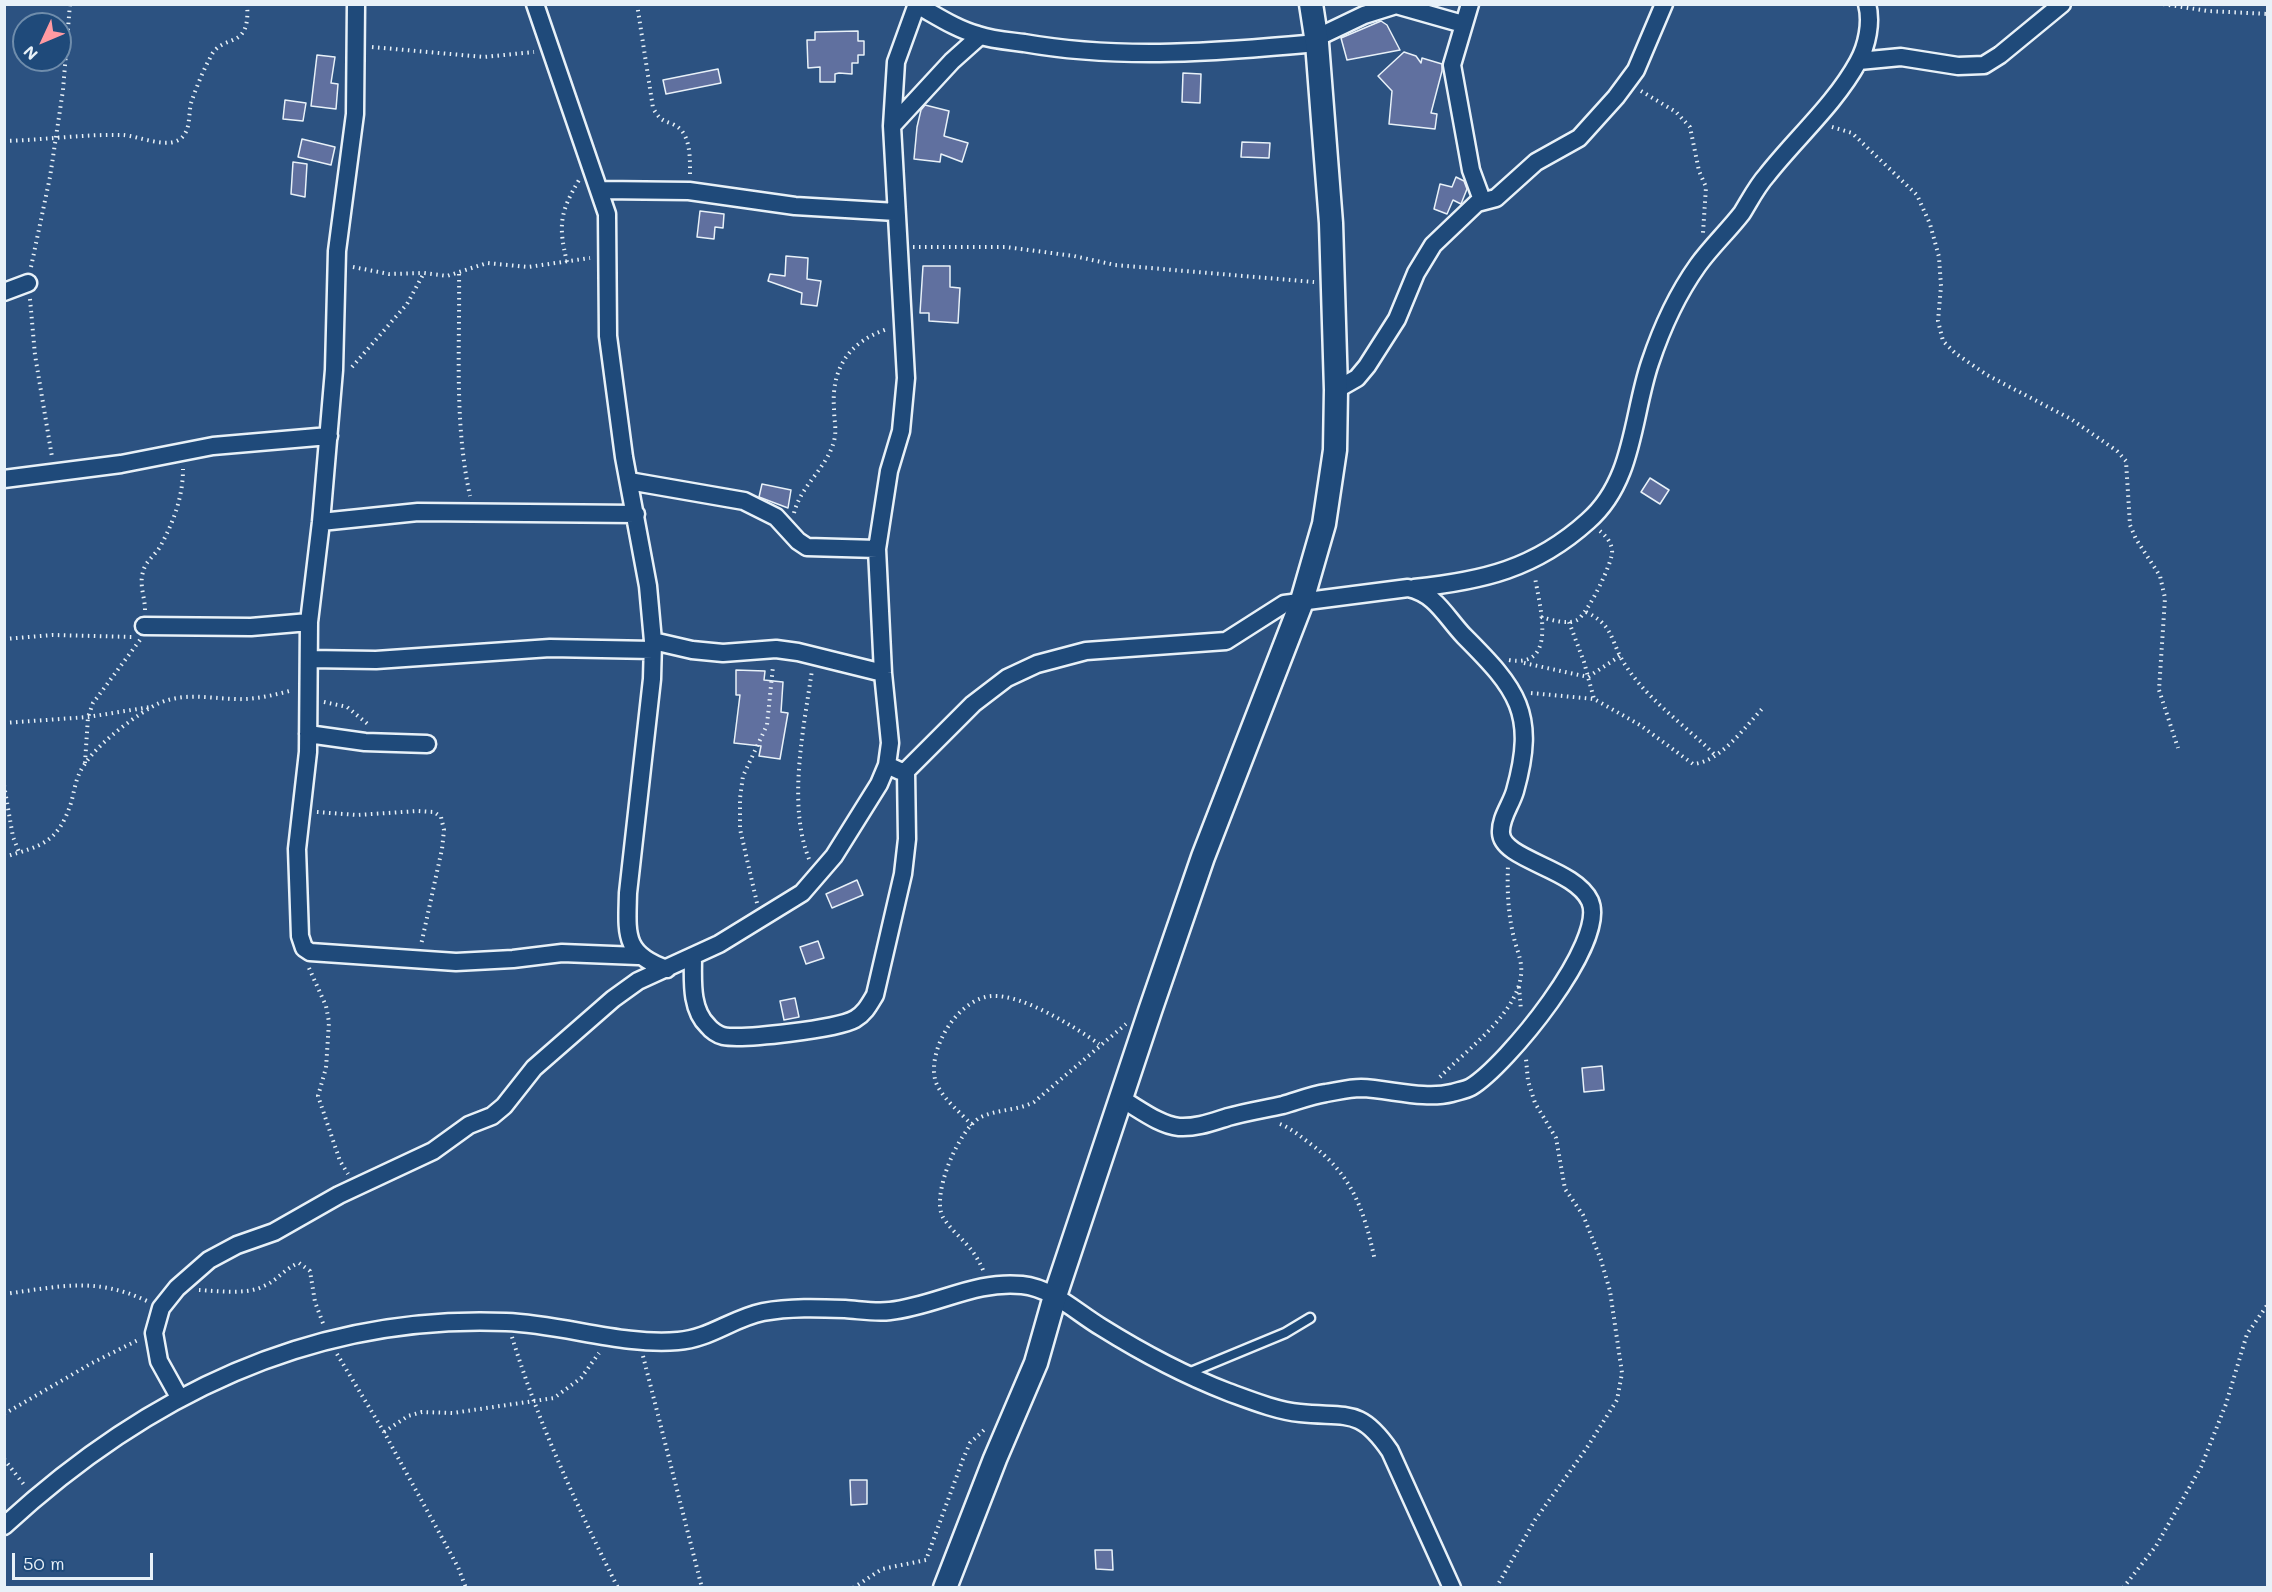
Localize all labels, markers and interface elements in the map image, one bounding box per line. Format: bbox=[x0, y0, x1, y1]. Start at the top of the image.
north arrow bbox=[12, 12, 72, 72]
text: N bbox=[18, 42, 42, 65]
scale bar bbox=[15, 1541, 156, 1579]
text: 50 m bbox=[23, 1551, 65, 1575]

